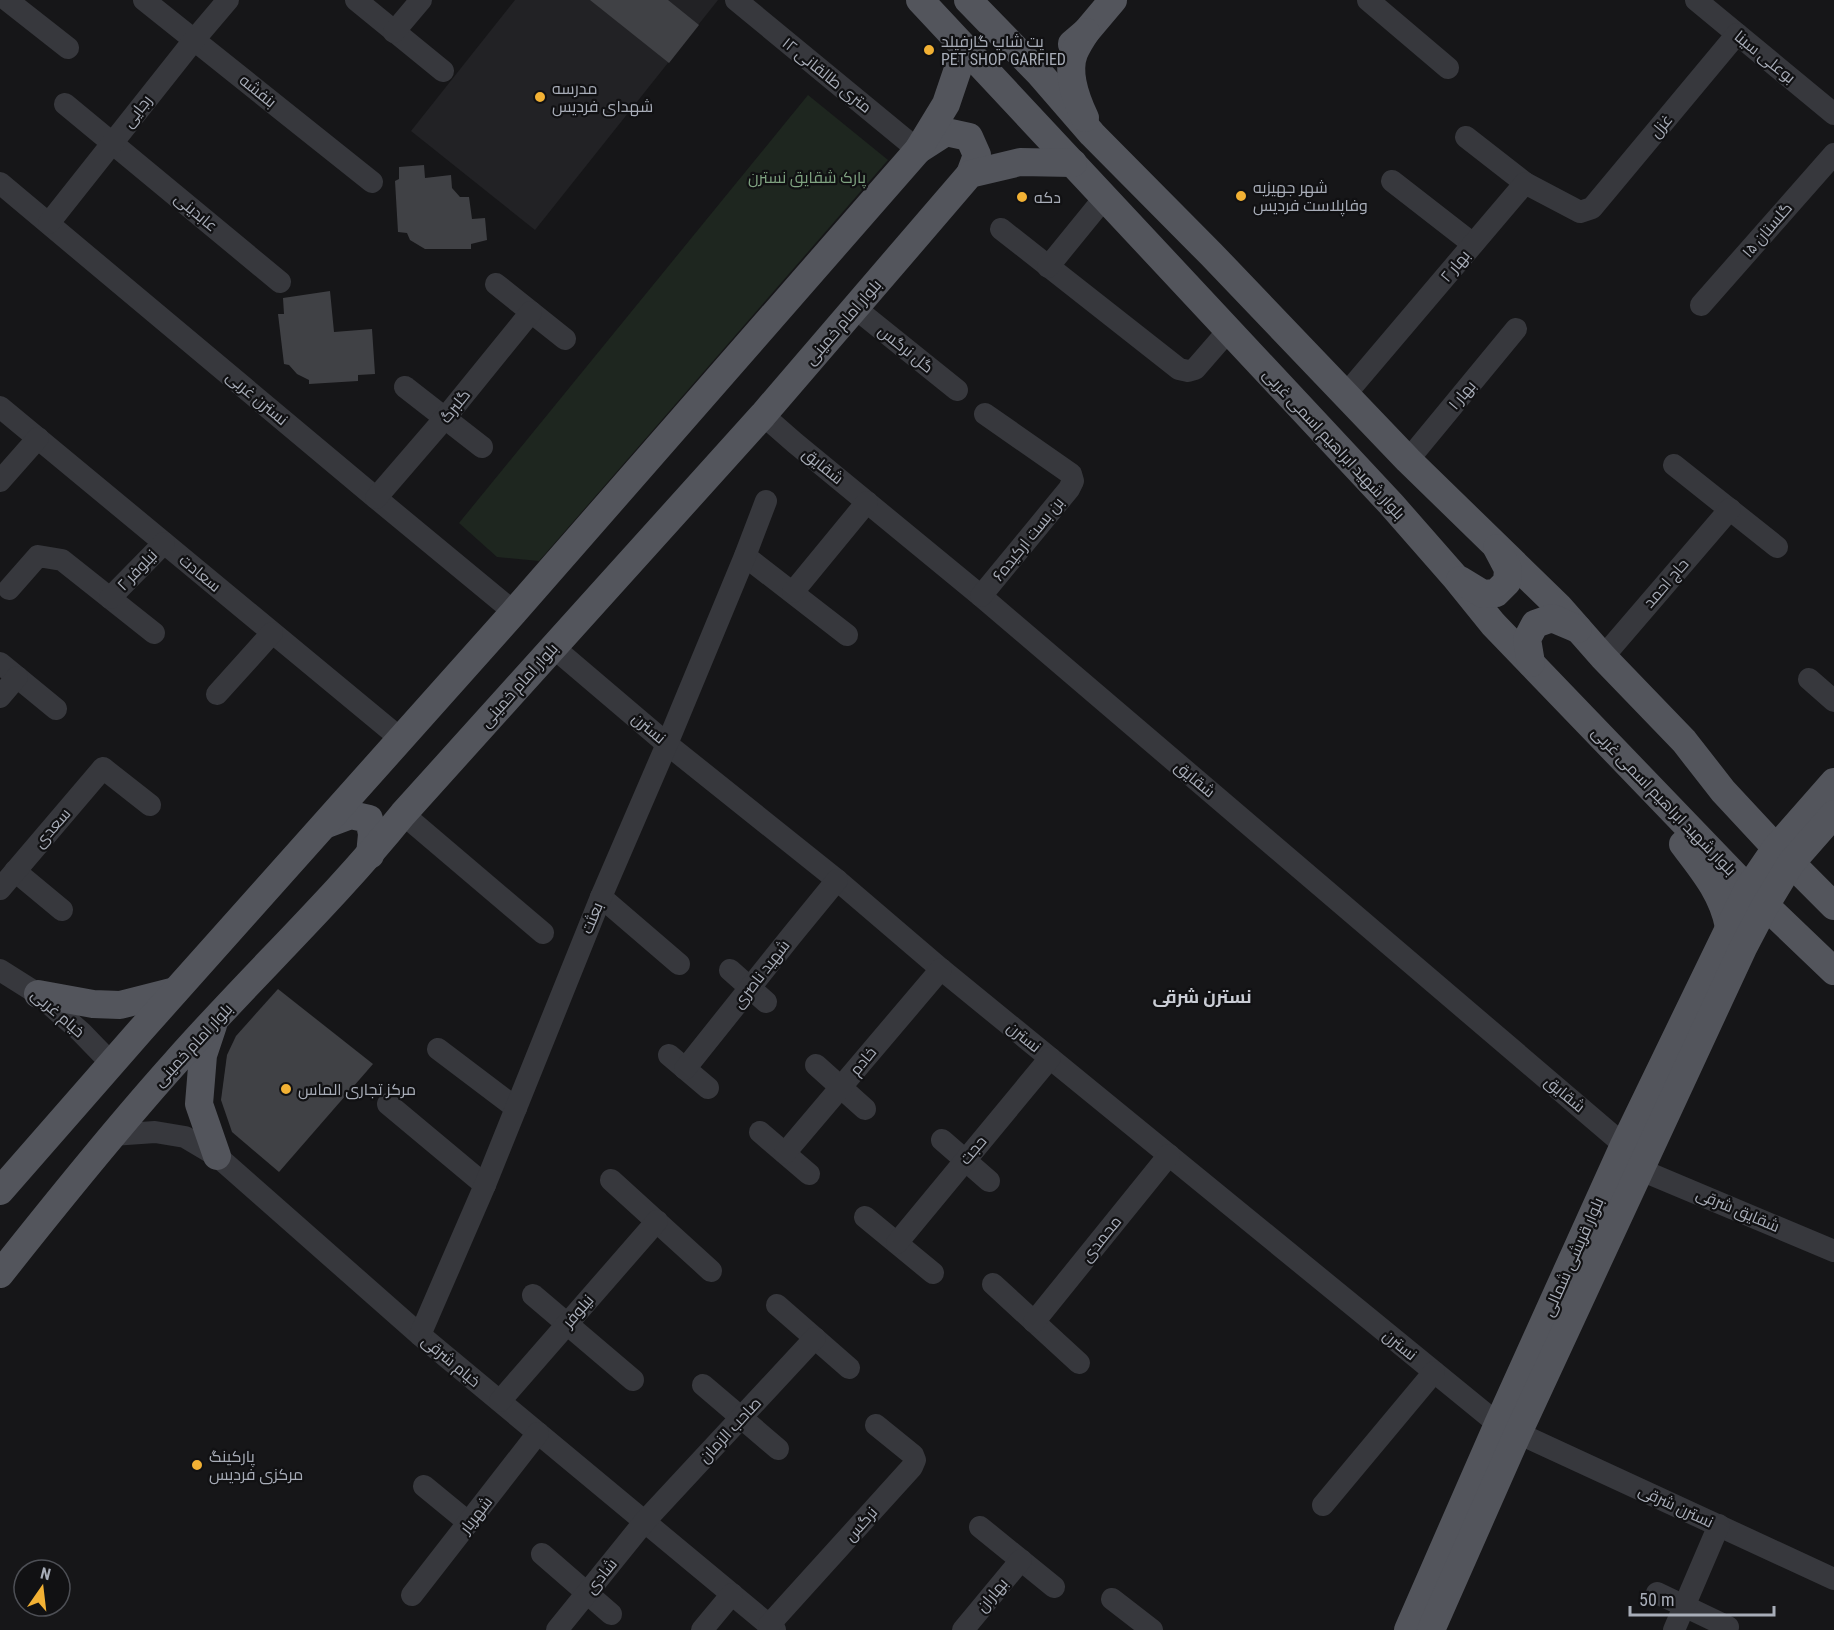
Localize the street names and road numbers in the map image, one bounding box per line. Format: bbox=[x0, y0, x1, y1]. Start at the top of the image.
street label: بوعلی سینا bbox=[1730, 27, 1799, 88]
street label: ۱۲ متری طالقانی bbox=[778, 33, 875, 118]
street label: بنفشه bbox=[236, 70, 280, 112]
street label: رجایی bbox=[118, 91, 156, 132]
street label: غزل bbox=[1646, 110, 1677, 142]
street label: عابدینی bbox=[170, 189, 221, 236]
street label: گلستان ۱۵ bbox=[1738, 199, 1797, 262]
street label: بهار ۲ bbox=[1436, 246, 1475, 286]
street label: بلوار امام خمینی bbox=[801, 275, 887, 370]
street label: گل نرگس bbox=[874, 321, 937, 378]
street label: بلوار شهید ابراهیم اسمی غربی bbox=[1258, 365, 1409, 525]
street label: نسترن غربی bbox=[222, 367, 292, 430]
street label: بهار ۱ bbox=[1444, 376, 1480, 414]
street label: گلبرگ bbox=[436, 385, 474, 427]
street label: شقایق bbox=[798, 444, 847, 489]
street label: بن بست ارکیده۶ bbox=[988, 493, 1068, 586]
street label: نیلوفر ۲ bbox=[113, 546, 161, 594]
street label: سعادت bbox=[175, 550, 225, 596]
street label: حاج احمد bbox=[1639, 554, 1694, 613]
street label: بلوار امام خمینی bbox=[476, 639, 563, 732]
street label: نسترن bbox=[628, 708, 670, 748]
street label: بلوار شهید ابراهیم اسمی غربی bbox=[1586, 723, 1740, 881]
street label: شقایق bbox=[1170, 757, 1219, 802]
street label: سعدی bbox=[30, 804, 75, 852]
street label: بعثت bbox=[577, 899, 607, 937]
street label: شهید ناصری bbox=[728, 936, 794, 1013]
street label: خیام غربی bbox=[26, 985, 89, 1043]
street label: بلوار امام خمینی bbox=[150, 999, 238, 1092]
street label: نسترن bbox=[1003, 1018, 1045, 1057]
street label: خادم bbox=[846, 1043, 882, 1080]
street label: شقایق bbox=[1540, 1072, 1589, 1117]
street label: حجت bbox=[956, 1132, 990, 1168]
street label: شقایق شرقی bbox=[1693, 1184, 1783, 1237]
street label: بلوار قریشی شمالی bbox=[1538, 1195, 1609, 1320]
street label: محمدی bbox=[1077, 1212, 1126, 1266]
street label: نیلوفر bbox=[558, 1291, 598, 1332]
street label: نسترن bbox=[1379, 1326, 1421, 1365]
street label: خیام شرقی bbox=[417, 1331, 484, 1392]
street label: صاحب الزمان bbox=[695, 1393, 766, 1467]
street label: نسترن شرقی bbox=[1635, 1480, 1716, 1532]
street label: شهریار bbox=[455, 1493, 497, 1539]
street label: نرگس bbox=[841, 1503, 882, 1546]
street label: شادی bbox=[581, 1554, 622, 1598]
street label: بهاران bbox=[972, 1574, 1012, 1617]

